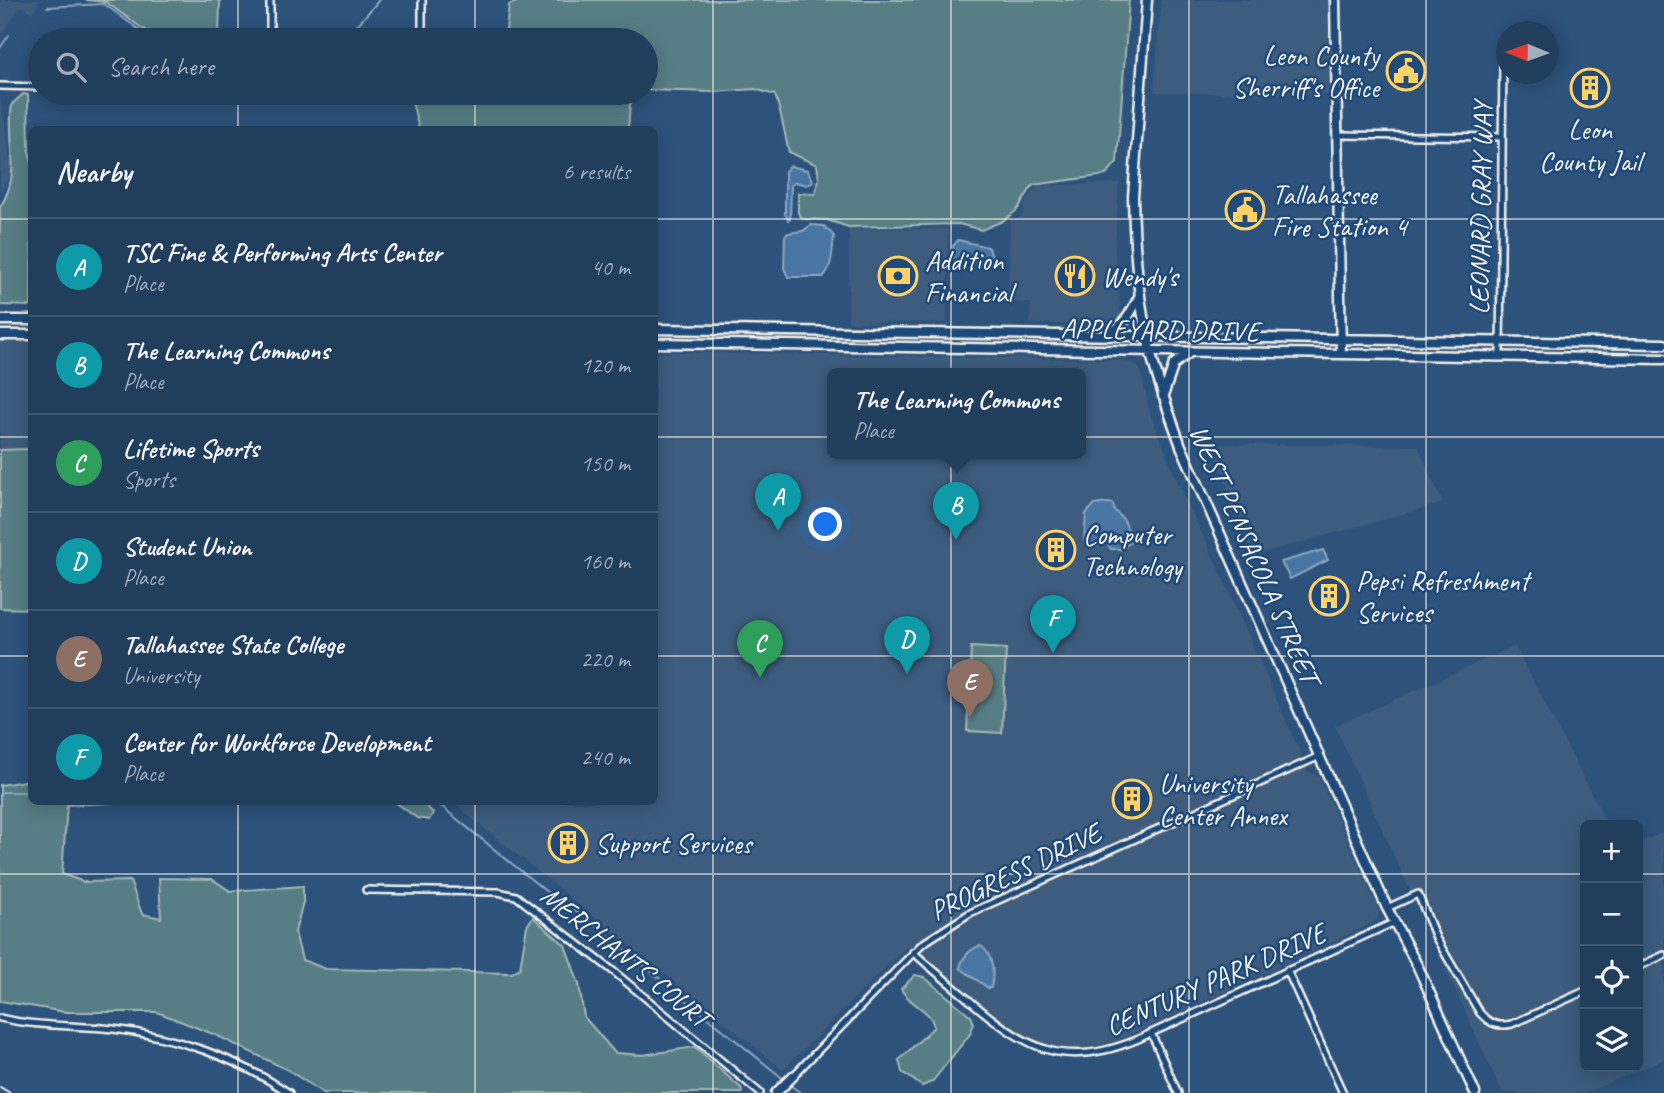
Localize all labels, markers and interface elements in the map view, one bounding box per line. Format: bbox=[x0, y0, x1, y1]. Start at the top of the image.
north arrow bbox=[1496, 21, 1559, 84]
search box bbox=[28, 28, 658, 105]
place label: Leon County Sherriff's Office bbox=[1233, 38, 1381, 105]
icon: search bbox=[52, 48, 90, 86]
text: Search here bbox=[108, 50, 214, 83]
public building icon: Leon County Sherriff's Office bbox=[1385, 50, 1427, 92]
building icon: Leon County Jail bbox=[1569, 67, 1611, 109]
street label: LEONARD GRAY WAY bbox=[1461, 97, 1500, 315]
place label: Leon County Jail bbox=[1539, 112, 1646, 179]
text: Nearby bbox=[56, 153, 132, 191]
text: 6 results bbox=[563, 157, 630, 186]
place label: Tallahassee Fire Station 4 bbox=[1272, 177, 1409, 244]
public building icon: Tallahassee Fire Station 4 bbox=[1224, 189, 1266, 231]
text: TSC Fine & Performing Arts Center bbox=[123, 236, 442, 269]
place label: Addition Financial bbox=[925, 243, 1018, 310]
text: A bbox=[73, 253, 85, 282]
text: 40 m bbox=[591, 253, 630, 282]
bank icon: Addition Financial bbox=[877, 255, 919, 297]
restaurant icon: Wendy's bbox=[1054, 255, 1096, 297]
place label: Wendy's bbox=[1102, 259, 1180, 294]
text: Place bbox=[123, 269, 163, 298]
street label: APPLEYARD DRIVE bbox=[1060, 310, 1263, 349]
text: The Learning Commons bbox=[123, 334, 329, 367]
text: B bbox=[73, 351, 85, 380]
text: 120 m bbox=[581, 351, 630, 380]
text: Place bbox=[123, 367, 163, 396]
popup bbox=[827, 368, 1086, 459]
text: The Learning Commons bbox=[853, 383, 1060, 416]
text: Place bbox=[853, 416, 894, 445]
street label: WEST PENSACOLA STREET bbox=[1182, 419, 1330, 695]
text: Lifetime Sports bbox=[123, 432, 259, 465]
text: C bbox=[74, 449, 84, 478]
text: 150 m bbox=[581, 449, 630, 478]
text: Sports bbox=[123, 465, 175, 494]
pin: A bbox=[755, 473, 801, 531]
pin: B bbox=[933, 482, 979, 540]
your location bbox=[808, 507, 842, 541]
place label: Computer Technology bbox=[1083, 517, 1184, 584]
building icon: Computer Technology bbox=[1035, 529, 1077, 571]
text: Student Union bbox=[123, 530, 252, 563]
text: D bbox=[72, 547, 86, 576]
text: 160 m bbox=[581, 547, 630, 576]
text: Place bbox=[123, 563, 163, 592]
place label: Pepsi Refreshment Services bbox=[1356, 563, 1533, 630]
building icon: Pepsi Refreshment Services bbox=[1308, 575, 1350, 617]
pin: F bbox=[1030, 595, 1076, 653]
pin: D bbox=[884, 616, 930, 674]
pin: C bbox=[737, 620, 783, 678]
text: Tallahassee State College bbox=[123, 628, 343, 661]
text: E bbox=[73, 645, 85, 674]
text: 220 m bbox=[581, 645, 630, 674]
pin: E bbox=[947, 659, 993, 717]
text: University bbox=[123, 661, 200, 690]
text: Center for Workforce Development bbox=[123, 726, 431, 759]
text: F bbox=[74, 743, 84, 772]
text: 240 m bbox=[581, 743, 630, 772]
text: Place bbox=[123, 759, 163, 788]
place label: University Center Annex bbox=[1159, 766, 1289, 833]
building icon: University Center Annex bbox=[1111, 778, 1153, 820]
street label: PROGRESS DRIVE bbox=[924, 814, 1109, 928]
map controls bbox=[1580, 820, 1643, 1072]
button: + bbox=[1580, 820, 1643, 883]
building icon: Support Services bbox=[547, 822, 589, 864]
place label: Support Services bbox=[595, 826, 754, 861]
street label: MERCHANTS COURT bbox=[534, 877, 722, 1039]
button: − bbox=[1580, 883, 1643, 946]
street label: CENTURY PARK DRIVE bbox=[1100, 914, 1334, 1044]
button: locate bbox=[1580, 946, 1643, 1009]
button: layers bbox=[1580, 1009, 1643, 1072]

